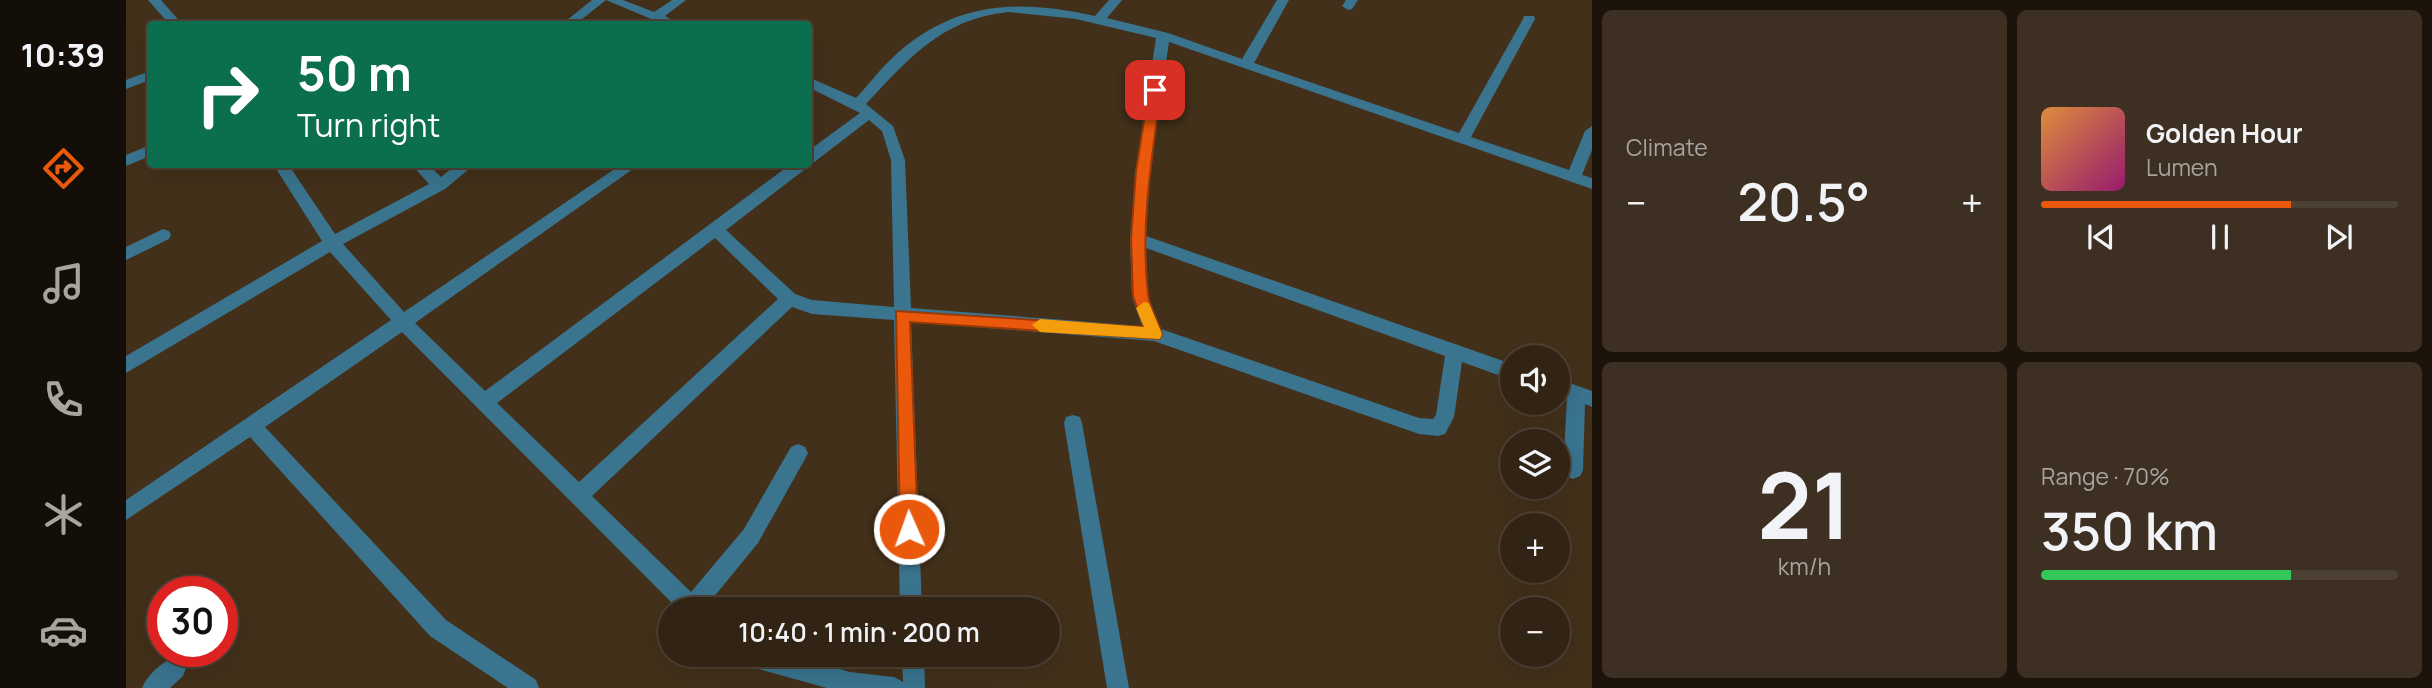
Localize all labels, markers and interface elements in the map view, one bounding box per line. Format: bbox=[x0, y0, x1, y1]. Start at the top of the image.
text: 10:39 bbox=[21, 33, 105, 77]
text: 50 m bbox=[297, 39, 412, 106]
icon: right bbox=[182, 49, 273, 140]
pin bbox=[1125, 60, 1185, 120]
icon: arrive bbox=[1136, 71, 1174, 109]
text: Turn right bbox=[297, 103, 440, 147]
text: Golden Hour bbox=[2146, 115, 2303, 151]
text: Climate bbox=[1626, 131, 1708, 163]
icon: directions bbox=[39, 144, 88, 193]
text: Lumen bbox=[2146, 151, 2218, 183]
text: 20.5° bbox=[1738, 166, 1870, 237]
text: − bbox=[1626, 176, 1647, 228]
text: + bbox=[1961, 176, 1983, 228]
icon: previous bbox=[2082, 218, 2120, 256]
icon: pause bbox=[2201, 218, 2239, 256]
icon: next bbox=[2320, 218, 2358, 256]
icon: music bbox=[39, 259, 88, 308]
map controls bbox=[1500, 345, 1570, 667]
button: sound bbox=[1500, 345, 1570, 415]
icon: phone bbox=[39, 375, 88, 424]
button: layers bbox=[1500, 429, 1570, 499]
text: 21 bbox=[1757, 442, 1852, 566]
text: Range · 70% bbox=[2041, 460, 2170, 492]
icon: climate bbox=[39, 490, 88, 539]
position arrow bbox=[872, 492, 946, 566]
text: 350 km bbox=[2041, 495, 2218, 566]
button: + bbox=[1500, 513, 1570, 583]
text: km/h bbox=[1778, 550, 1831, 582]
speed limit sign: 30 bbox=[147, 576, 238, 667]
button: − bbox=[1500, 597, 1570, 667]
icon: car bbox=[39, 606, 88, 655]
text: 10:40 · 1 min · 200 m bbox=[738, 614, 980, 650]

